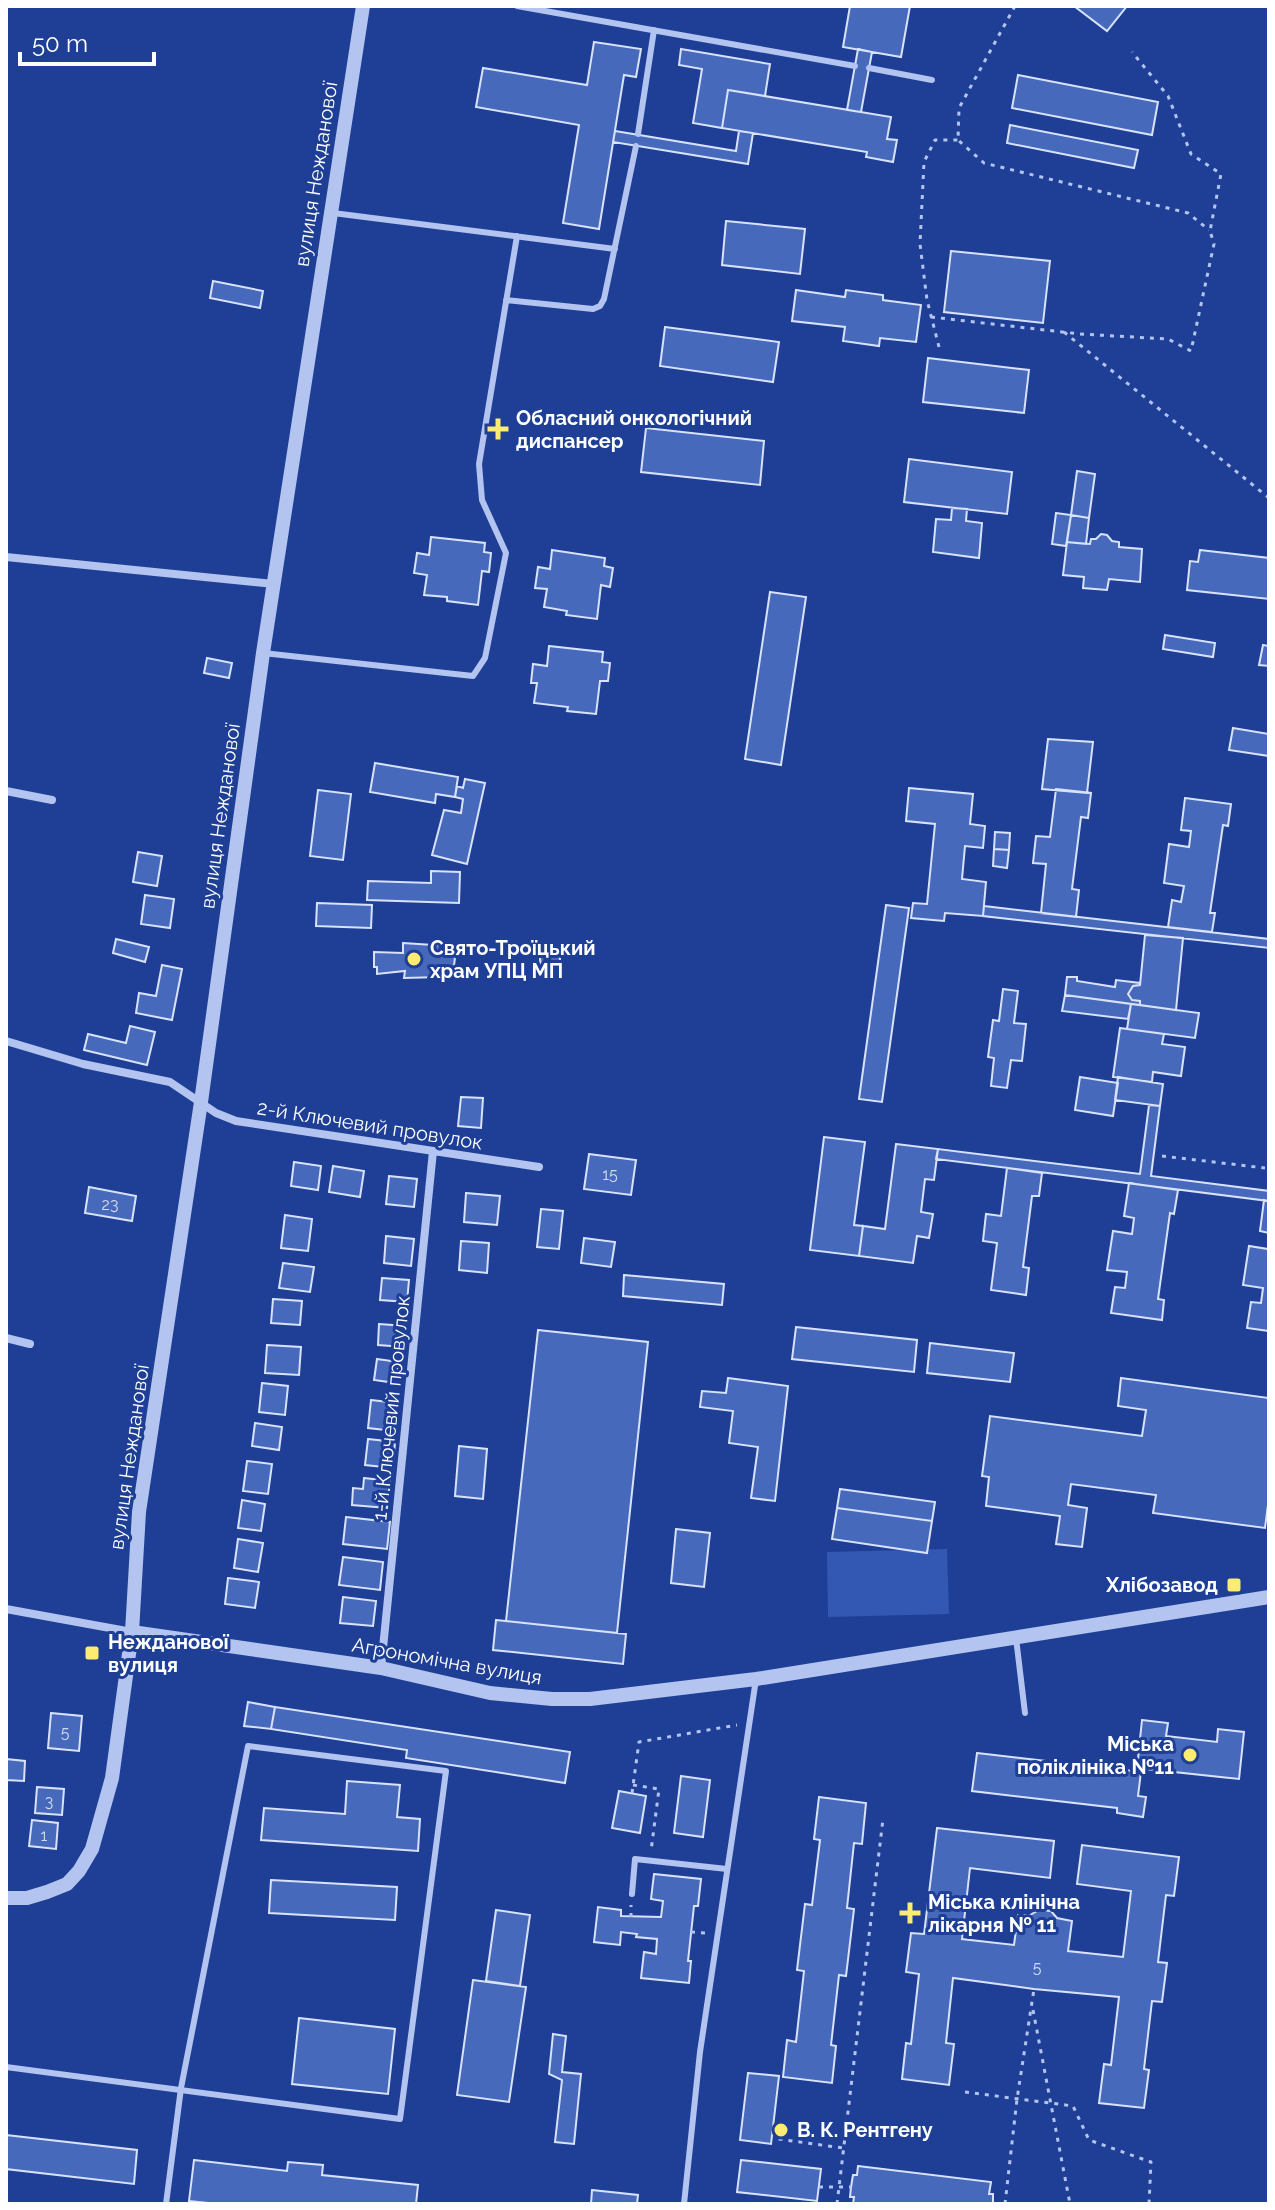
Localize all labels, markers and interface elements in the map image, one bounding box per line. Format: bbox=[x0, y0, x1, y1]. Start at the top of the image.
scale bar bbox=[20, 16, 154, 66]
text: 50 m bbox=[32, 29, 88, 58]
street label: вулиця Нежданової bbox=[290, 79, 343, 268]
place label: Обласний онкологічний диспансер bbox=[516, 406, 752, 453]
marker: Обласний онкологічний диспансер bbox=[487, 418, 509, 440]
street label: вулиця Нежданової bbox=[195, 721, 245, 910]
place label: Свято-Троїцький храм УПЦ МП bbox=[430, 936, 596, 983]
marker: Свято-Троїцький храм УПЦ МП bbox=[405, 950, 423, 968]
street label: 2-й Ключевий провулок bbox=[256, 1095, 484, 1155]
house number: 15 bbox=[602, 1165, 618, 1184]
house number: 23 bbox=[102, 1195, 118, 1214]
street label: 1-й Ключевий провулок bbox=[367, 1294, 415, 1522]
street label: вулиця Нежданової bbox=[104, 1362, 154, 1551]
place label: Хлібозавод bbox=[1105, 1573, 1218, 1597]
marker: Хлібозавод bbox=[1225, 1576, 1243, 1594]
place label: Нежданової вулиця bbox=[108, 1630, 230, 1677]
street label: Агрономічна вулиця bbox=[350, 1632, 544, 1690]
marker: Нежданової вулиця bbox=[83, 1644, 101, 1662]
house number: 5 bbox=[61, 1723, 70, 1742]
place label: Міська поліклініка №11 bbox=[1017, 1732, 1174, 1779]
marker: Міська поліклініка №11 bbox=[1181, 1746, 1199, 1764]
house number: 3 bbox=[45, 1792, 53, 1811]
house number: 1 bbox=[41, 1826, 48, 1845]
place label: Міська клінічна лікарня № 11 bbox=[928, 1890, 1080, 1937]
marker: Міська клінічна лікарня № 11 bbox=[899, 1902, 921, 1924]
house number: 5 bbox=[1033, 1958, 1042, 1977]
place label: В. К. Рентгену bbox=[797, 2118, 933, 2142]
marker: В. К. Рентгену bbox=[772, 2121, 790, 2139]

